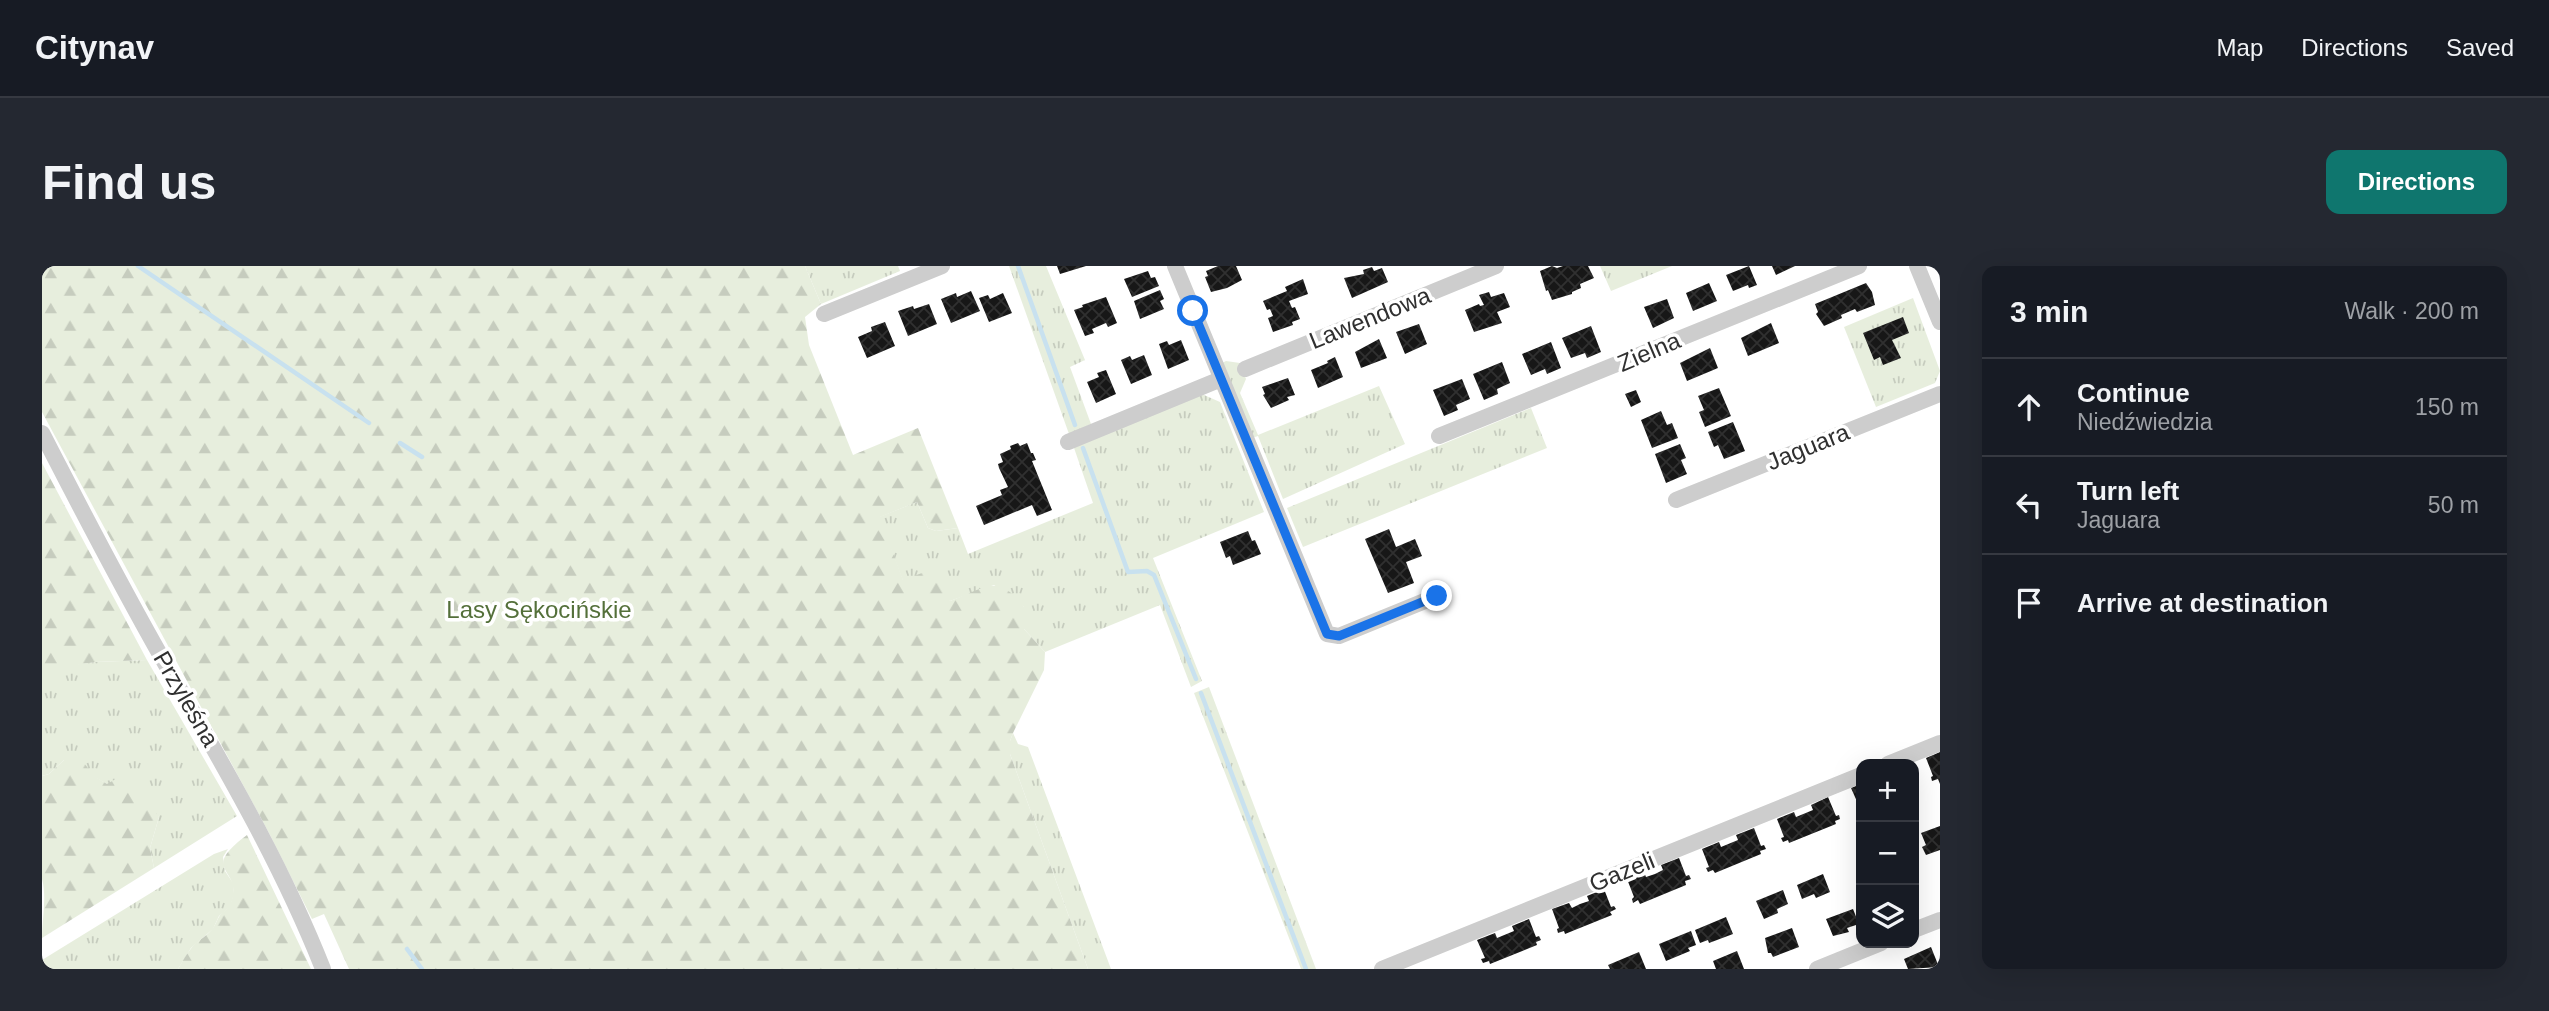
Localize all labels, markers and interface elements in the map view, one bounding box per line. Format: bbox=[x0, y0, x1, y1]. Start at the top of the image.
text: Citynav bbox=[35, 29, 154, 66]
text: Map bbox=[2217, 34, 2263, 61]
text: Directions bbox=[2301, 34, 2408, 61]
text: Saved bbox=[2446, 34, 2514, 61]
button: Directions bbox=[2326, 150, 2507, 214]
text: Find us bbox=[42, 155, 216, 209]
street label: Lawendowa bbox=[1305, 281, 1435, 354]
route start bbox=[1177, 295, 1208, 326]
text: 3 min bbox=[2010, 295, 2088, 328]
text: Walk · 200 m bbox=[2344, 298, 2479, 324]
street label: Zielna bbox=[1613, 326, 1685, 377]
text: Continue bbox=[2077, 378, 2190, 408]
icon: ahead bbox=[2010, 388, 2048, 426]
text: 150 m bbox=[2415, 394, 2479, 420]
text: Niedźwiedzia bbox=[2077, 409, 2213, 435]
street label: Jaguara bbox=[1763, 418, 1854, 475]
text: Turn left bbox=[2077, 476, 2179, 506]
icon: left bbox=[2010, 486, 2048, 524]
text: 50 m bbox=[2428, 492, 2479, 518]
text: Jaguara bbox=[2077, 507, 2160, 533]
route end bbox=[1421, 580, 1452, 611]
icon: arrive bbox=[2010, 584, 2048, 622]
text: Arrive at destination bbox=[2077, 588, 2328, 618]
park label: Lasy Sękocińskie bbox=[446, 596, 632, 623]
street label: Przyleśna bbox=[148, 646, 225, 752]
map controls bbox=[1856, 759, 1919, 948]
button: + bbox=[1856, 759, 1919, 822]
button: − bbox=[1856, 822, 1919, 885]
street label: Gazeli bbox=[1585, 846, 1658, 897]
button: layers bbox=[1856, 885, 1919, 948]

